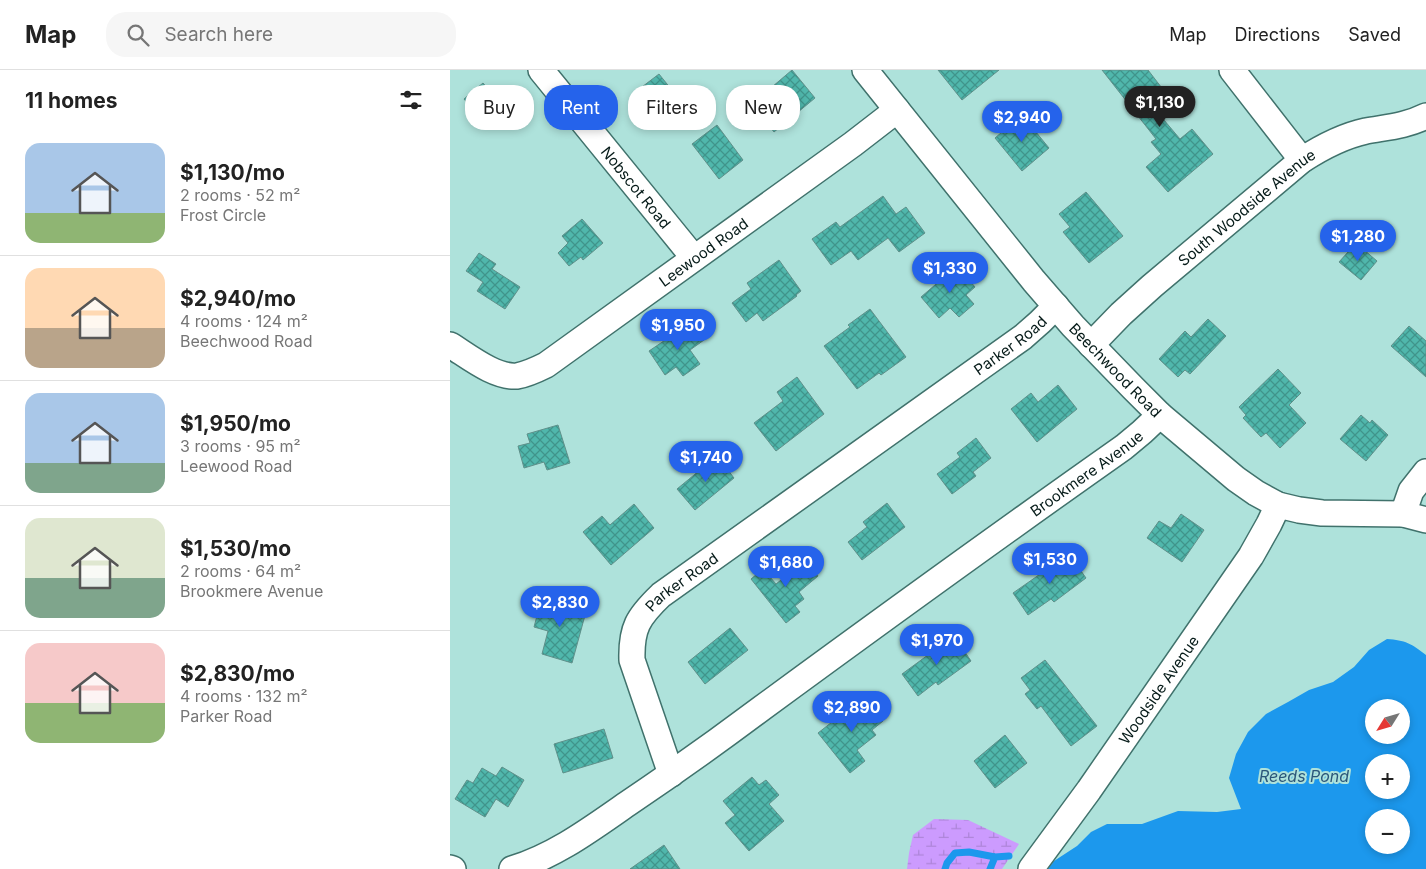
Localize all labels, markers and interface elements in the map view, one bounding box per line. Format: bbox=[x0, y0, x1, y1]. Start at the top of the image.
search box bbox=[106, 12, 456, 57]
text: Map bbox=[25, 20, 76, 49]
icon: search bbox=[124, 21, 152, 49]
text: Search here bbox=[164, 23, 273, 46]
text: Map bbox=[1169, 24, 1207, 45]
text: Directions bbox=[1235, 24, 1320, 45]
text: Saved bbox=[1348, 24, 1401, 45]
chip: Buy bbox=[465, 85, 534, 130]
chip: Rent bbox=[544, 85, 618, 130]
chip: Filters bbox=[628, 85, 716, 130]
chip: New bbox=[726, 85, 800, 130]
pin: $1,130 bbox=[1119, 85, 1201, 128]
icon: filters bbox=[397, 86, 425, 114]
text: 11 homes bbox=[25, 88, 117, 113]
text: $1,130 bbox=[1135, 92, 1185, 112]
pin: $2,940 bbox=[981, 100, 1063, 143]
text: $2,940 bbox=[993, 107, 1051, 127]
street label: Nobscot Road bbox=[597, 142, 675, 232]
street label: South Woodside Avenue bbox=[1174, 145, 1319, 270]
text: $1,130/mo bbox=[180, 160, 285, 185]
icon: home bbox=[65, 163, 125, 223]
text: 2 rooms · 52 m² bbox=[180, 185, 300, 205]
text: Frost Circle bbox=[180, 205, 266, 225]
street label: Leewood Road bbox=[655, 213, 752, 290]
pin: $1,280 bbox=[1317, 220, 1399, 262]
text: $1,280 bbox=[1331, 226, 1385, 246]
pin: $1,330 bbox=[909, 252, 991, 294]
text: $1,330 bbox=[923, 258, 977, 278]
text: $2,940/mo bbox=[180, 286, 296, 311]
icon: home bbox=[65, 288, 125, 348]
pin: $1,950 bbox=[637, 308, 719, 351]
text: 4 rooms · 124 m² bbox=[180, 311, 308, 331]
street label: Parker Road bbox=[970, 312, 1050, 379]
text: $1,950 bbox=[651, 315, 705, 335]
street label: Beechwood Road bbox=[1065, 319, 1166, 421]
text: Beechwood Road bbox=[180, 331, 313, 351]
text: $1,950/mo bbox=[180, 411, 291, 436]
icon: home bbox=[65, 413, 125, 473]
street label: Brookmere Avenue bbox=[1026, 426, 1147, 520]
text: 3 rooms · 95 m² bbox=[180, 436, 301, 456]
pin: $1,740 bbox=[665, 440, 747, 483]
text: $1,740 bbox=[680, 447, 732, 467]
text: Leewood Road bbox=[180, 456, 292, 476]
text: $1,530/mo bbox=[180, 536, 291, 561]
icon: home bbox=[65, 538, 125, 598]
pin: $1,530 bbox=[1009, 542, 1091, 585]
pin: $1,680 bbox=[745, 546, 827, 588]
street label: Parker Road bbox=[641, 548, 721, 615]
text: $1,530 bbox=[1023, 549, 1077, 569]
text: $1,680 bbox=[759, 552, 813, 572]
text: 2 rooms · 64 m² bbox=[180, 561, 301, 581]
text: Brookmere Avenue bbox=[180, 581, 323, 601]
pin: $2,830 bbox=[519, 586, 601, 628]
text: $2,830 bbox=[532, 592, 588, 612]
pin: $1,970 bbox=[896, 624, 978, 666]
text: $1,970 bbox=[911, 630, 963, 650]
street label: Woodside Avenue bbox=[1114, 632, 1203, 748]
text: $2,830/mo bbox=[180, 661, 295, 686]
icon: home bbox=[65, 663, 125, 723]
text: 4 rooms · 132 m² bbox=[180, 686, 308, 706]
pin: $2,890 bbox=[811, 690, 893, 733]
text: $2,890 bbox=[823, 697, 881, 717]
north arrow bbox=[1365, 699, 1410, 744]
map controls bbox=[1365, 699, 1410, 854]
text: Parker Road bbox=[180, 706, 272, 726]
button: + bbox=[1365, 754, 1410, 799]
water label: Reeds Pond bbox=[1259, 766, 1349, 786]
button: − bbox=[1365, 809, 1410, 854]

